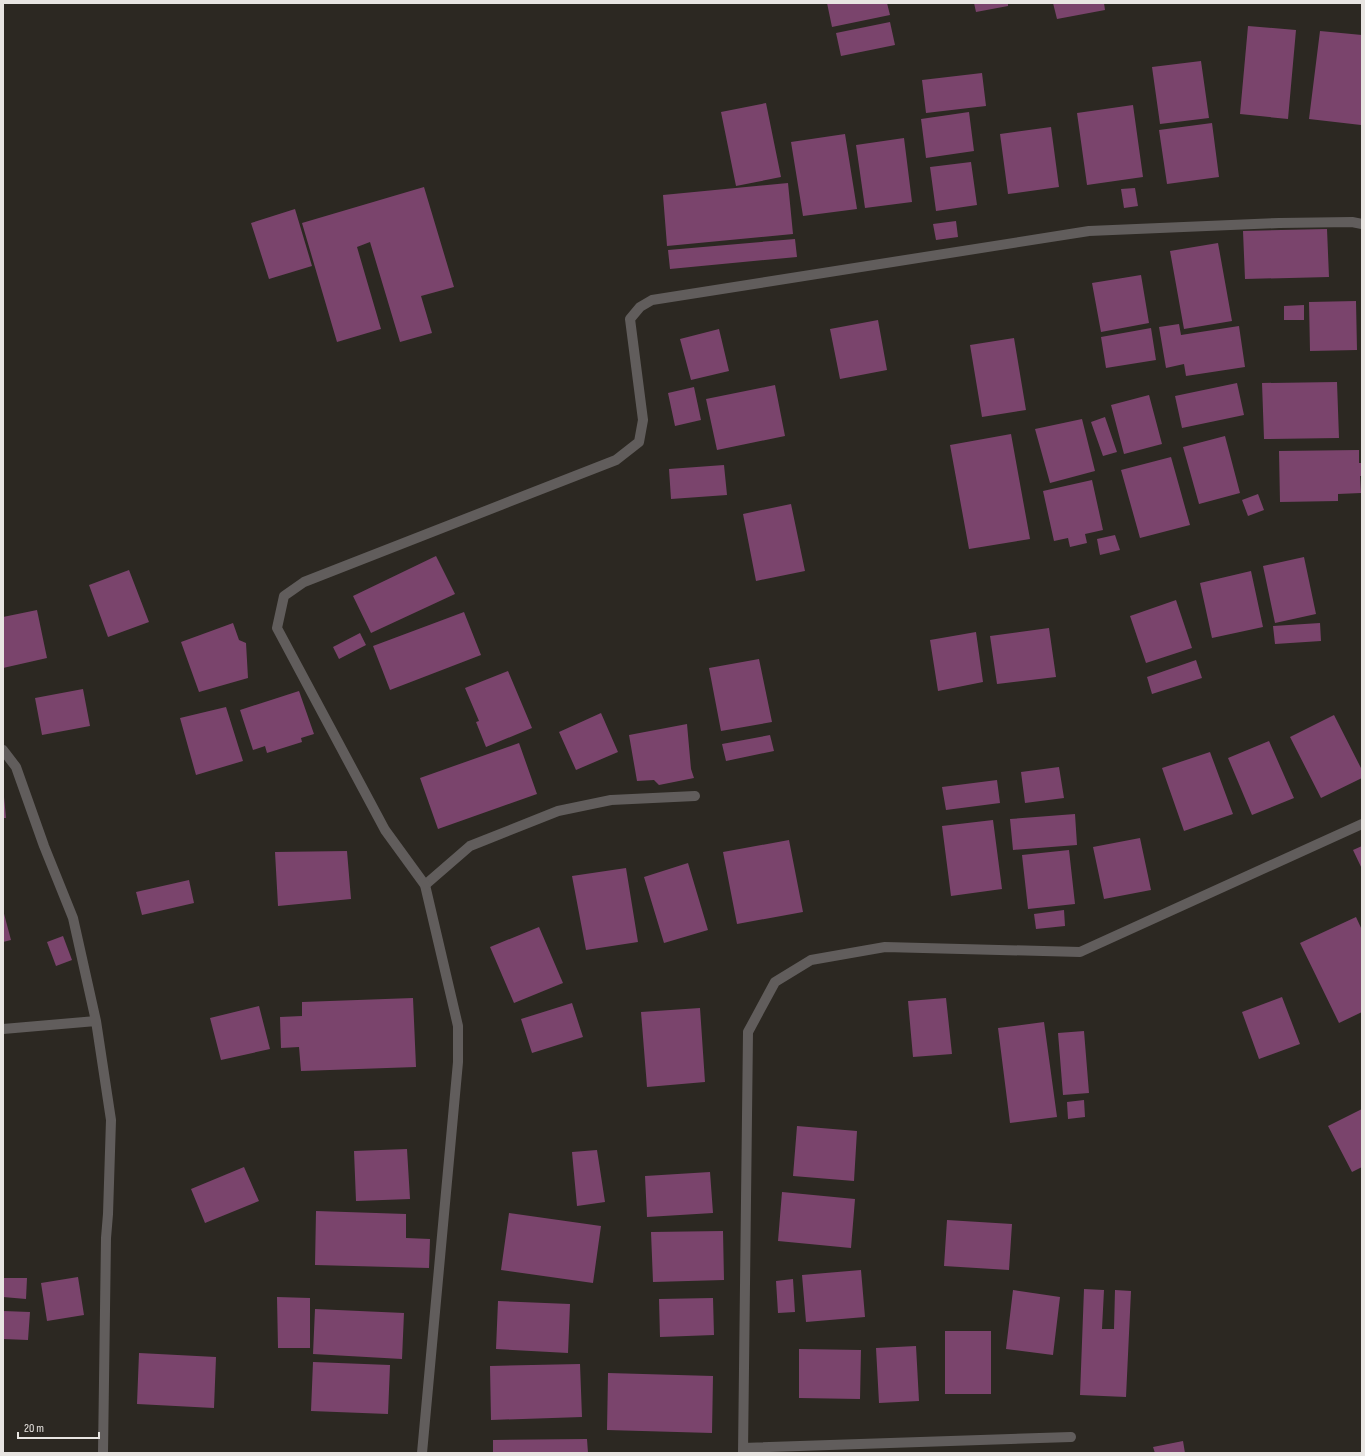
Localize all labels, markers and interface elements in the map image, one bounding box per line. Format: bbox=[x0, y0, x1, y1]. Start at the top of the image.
scale bar bbox=[18, 1414, 99, 1440]
text: 20 m bbox=[24, 1421, 44, 1436]

